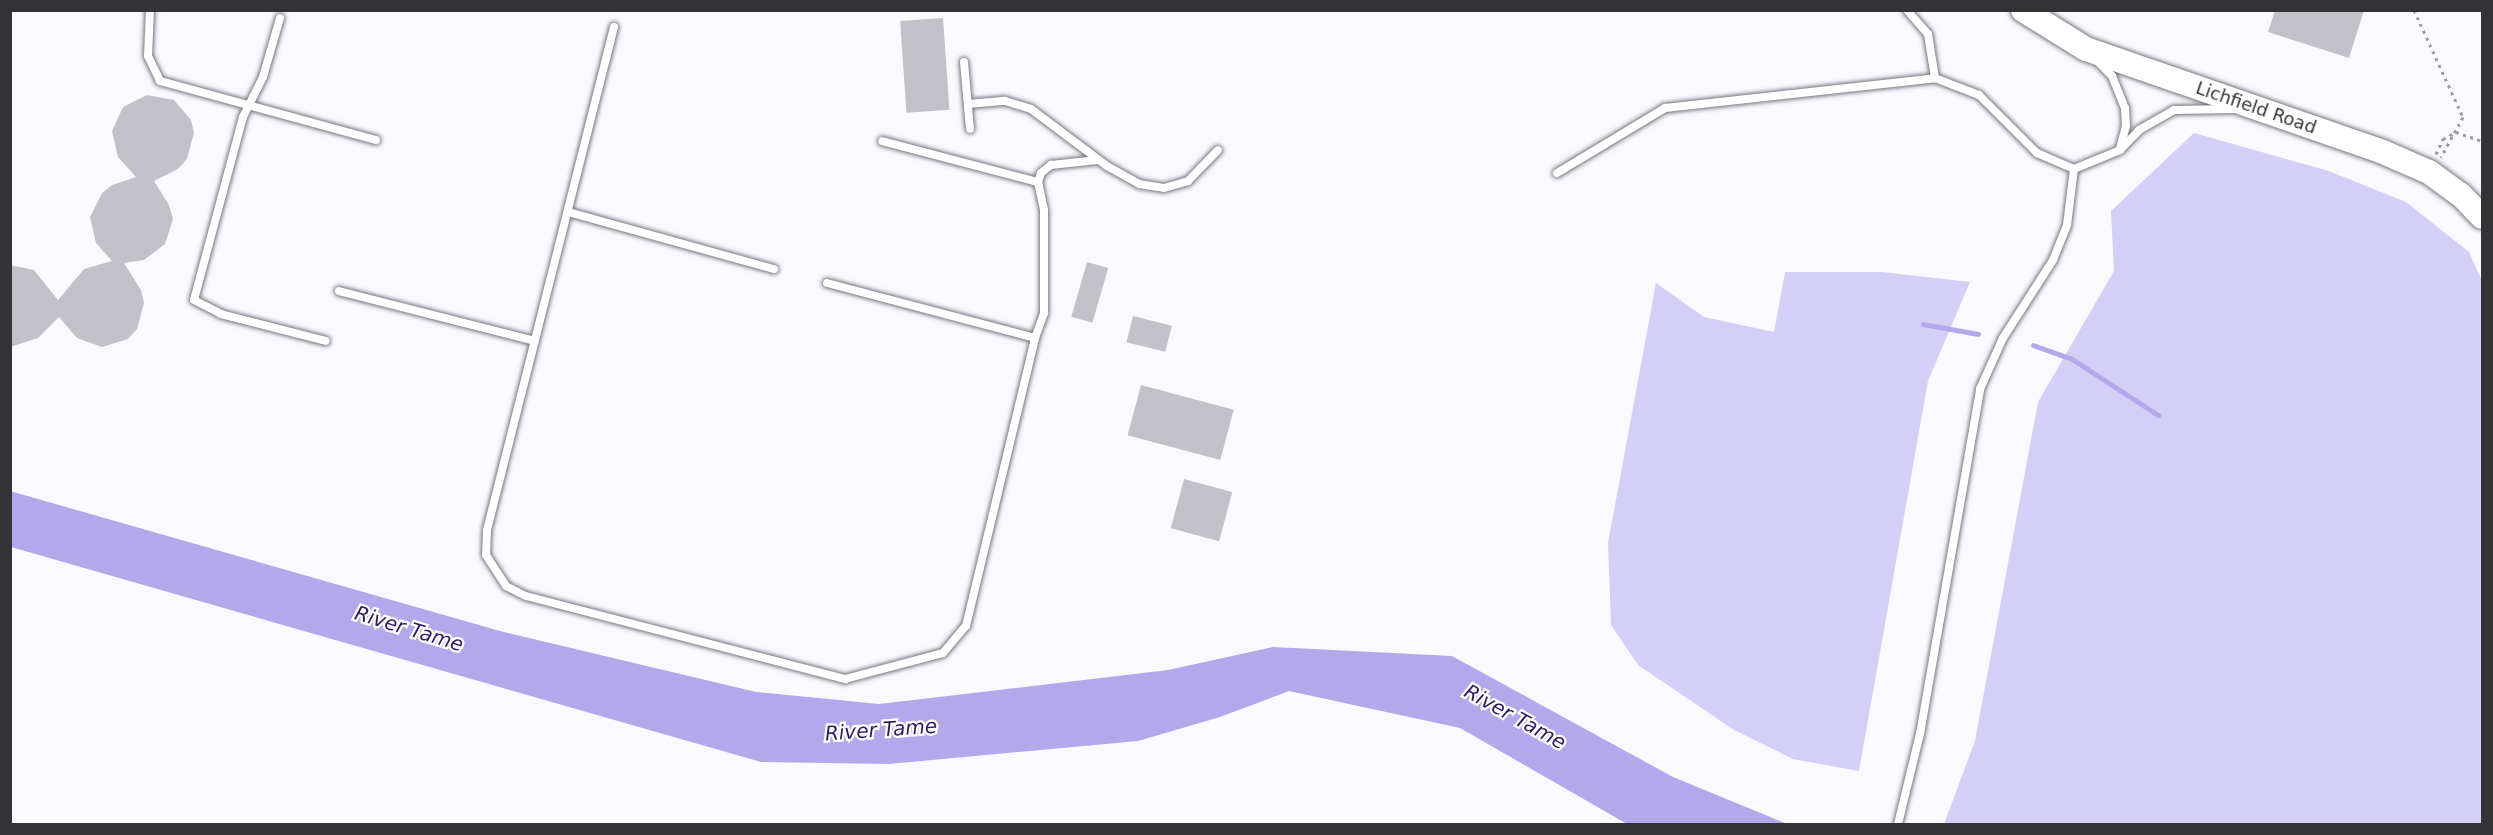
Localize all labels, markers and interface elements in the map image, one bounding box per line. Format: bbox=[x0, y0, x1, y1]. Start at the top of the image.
street label: Lichfield Road bbox=[2193, 77, 2319, 139]
water label: River Tame bbox=[352, 601, 466, 657]
water label: River Tame bbox=[1460, 679, 1570, 755]
water label: River Tame bbox=[824, 714, 938, 746]

